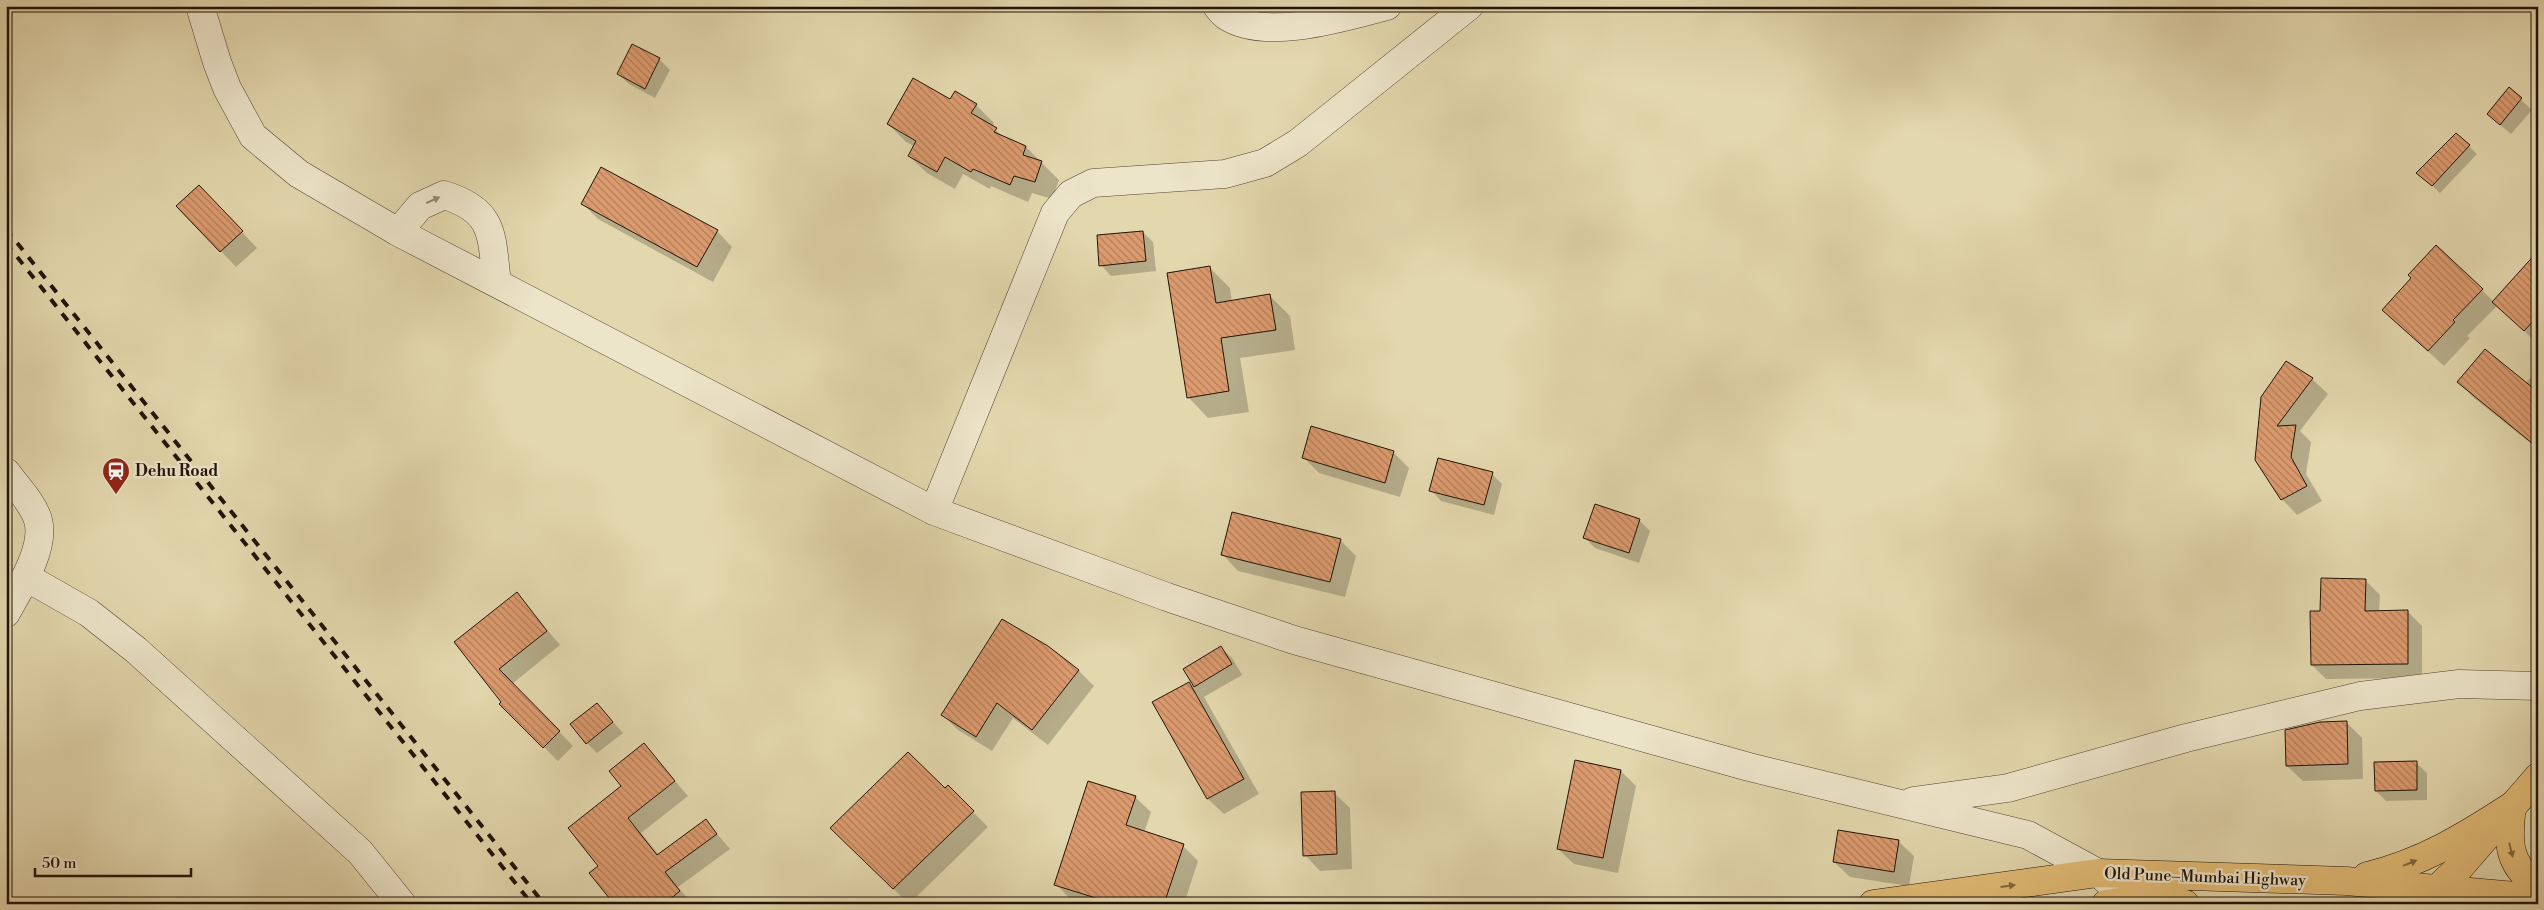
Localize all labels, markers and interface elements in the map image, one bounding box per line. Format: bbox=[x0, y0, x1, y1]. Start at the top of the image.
one-way arrow bbox=[426, 195, 440, 203]
station icon: Dehu Road bbox=[101, 456, 131, 495]
place label: Dehu Road bbox=[135, 461, 218, 481]
one-way arrow bbox=[2507, 843, 2515, 858]
scale bar bbox=[35, 845, 191, 877]
text: 50 m bbox=[42, 854, 76, 873]
one-way arrow bbox=[2403, 859, 2417, 867]
street label: Old Pune–Mumbai Highway bbox=[2104, 863, 2306, 891]
one-way arrow bbox=[2000, 881, 2016, 889]

